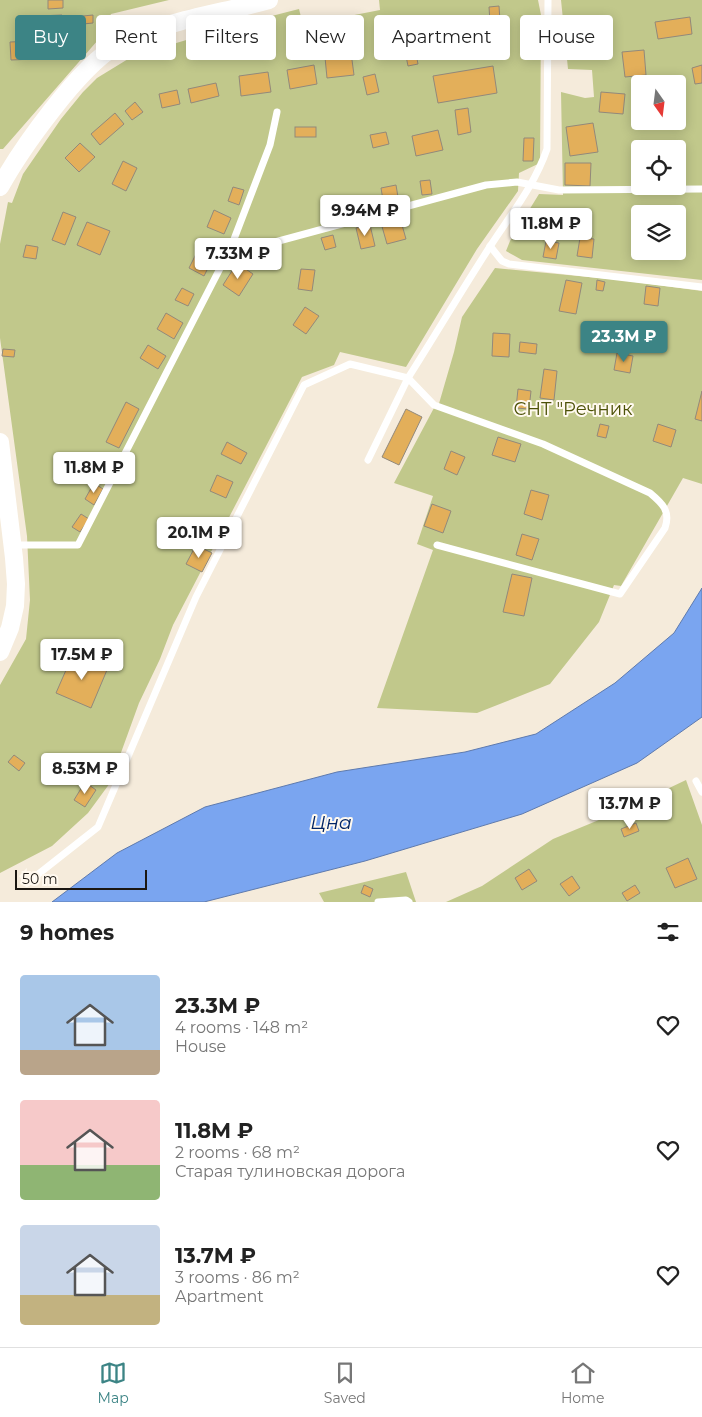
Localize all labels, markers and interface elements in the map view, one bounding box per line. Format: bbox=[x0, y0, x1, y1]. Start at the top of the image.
chip: Buy bbox=[15, 15, 86, 60]
chip: Rent bbox=[96, 15, 176, 60]
chip: Filters bbox=[186, 15, 276, 60]
chip: New bbox=[286, 15, 364, 60]
chip: Apartment bbox=[374, 15, 510, 60]
chip: House bbox=[520, 15, 613, 60]
north arrow bbox=[631, 75, 686, 130]
map controls bbox=[631, 75, 686, 260]
button: locate bbox=[631, 140, 686, 195]
pin: 9.94M ₽ bbox=[319, 194, 411, 237]
text: 9.94M ₽ bbox=[331, 201, 399, 220]
button: layers bbox=[631, 205, 686, 260]
pin: 11.8M ₽ bbox=[505, 208, 597, 250]
text: 11.8M ₽ bbox=[521, 214, 581, 233]
pin: 7.33M ₽ bbox=[192, 238, 284, 280]
text: 7.33M ₽ bbox=[206, 244, 270, 263]
pin: 23.3M ₽ bbox=[578, 320, 670, 363]
text: 23.3M ₽ bbox=[592, 327, 656, 346]
park label: СНТ "Речник bbox=[513, 398, 633, 420]
pin: 11.8M ₽ bbox=[48, 452, 140, 494]
text: 11.8M ₽ bbox=[64, 458, 124, 477]
pin: 20.1M ₽ bbox=[153, 516, 245, 559]
text: 20.1M ₽ bbox=[168, 523, 230, 542]
pin: 17.5M ₽ bbox=[36, 638, 128, 681]
text: 17.5M ₽ bbox=[51, 645, 113, 664]
pin: 8.53M ₽ bbox=[39, 752, 131, 795]
text: 8.53M ₽ bbox=[52, 759, 118, 778]
pin: 13.7M ₽ bbox=[584, 788, 676, 830]
text: 13.7M ₽ bbox=[599, 794, 661, 813]
water label: Цна bbox=[310, 811, 352, 834]
scale bar bbox=[15, 867, 148, 890]
text: 50 m bbox=[22, 870, 58, 888]
icon: filters bbox=[654, 918, 682, 946]
text: 9 homes bbox=[20, 920, 114, 945]
text: 23.3M ₽ bbox=[175, 993, 260, 1018]
icon: home bbox=[60, 995, 120, 1055]
icon: heart bbox=[654, 1011, 682, 1039]
text: 4 rooms · 148 m² bbox=[175, 1018, 308, 1037]
text: House bbox=[175, 1037, 226, 1056]
text: 11.8M ₽ bbox=[175, 1118, 253, 1143]
icon: home bbox=[60, 1120, 120, 1180]
icon: heart bbox=[654, 1136, 682, 1164]
text: 2 rooms · 68 m² bbox=[175, 1143, 300, 1162]
text: Старая тулиновская дорога bbox=[175, 1162, 405, 1181]
text: 13.7M ₽ bbox=[175, 1243, 256, 1268]
icon: home bbox=[60, 1245, 120, 1305]
icon: heart bbox=[654, 1261, 682, 1289]
text: 3 rooms · 86 m² bbox=[175, 1268, 300, 1287]
text: Apartment bbox=[175, 1287, 264, 1306]
tab: Map bbox=[98, 1359, 129, 1407]
tab: Saved bbox=[324, 1359, 366, 1407]
tab: Home bbox=[561, 1359, 604, 1407]

